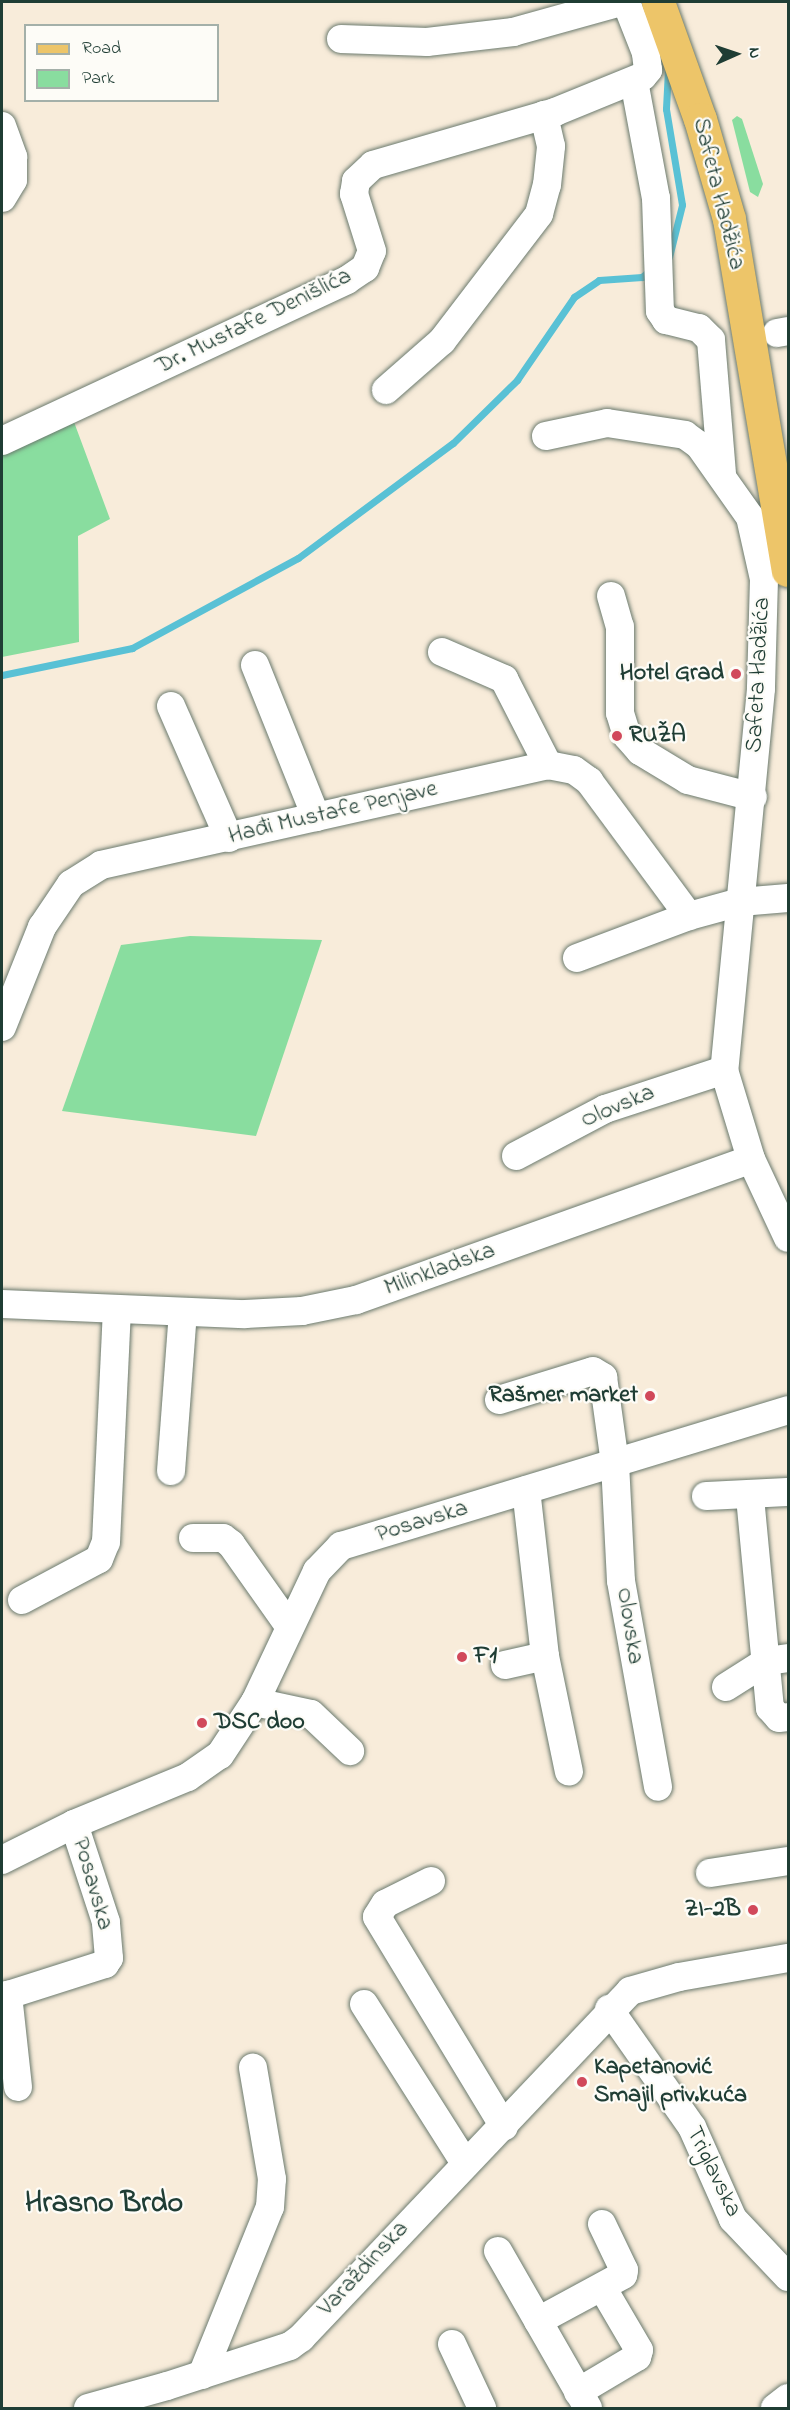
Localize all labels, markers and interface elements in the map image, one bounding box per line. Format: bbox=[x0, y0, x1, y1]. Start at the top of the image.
legend bbox=[24, 24, 219, 102]
north arrow bbox=[706, 24, 766, 84]
text: Road bbox=[82, 36, 121, 62]
text: N bbox=[742, 47, 766, 59]
text: Park bbox=[82, 66, 115, 92]
street label: Safeta Hadžića bbox=[685, 115, 751, 273]
street label: Dr. Mustafe Denišlića bbox=[152, 262, 356, 382]
street label: Safeta Hadžića bbox=[741, 597, 777, 753]
place label: Hotel Grad bbox=[620, 660, 724, 688]
marker: Hotel Grad bbox=[729, 667, 743, 681]
place label: RUŽA bbox=[629, 722, 686, 750]
marker: RUŽA bbox=[610, 729, 624, 743]
street label: Hađi Mustafe Penjave bbox=[226, 775, 440, 851]
street label: Olovska bbox=[577, 1079, 659, 1135]
street label: Milinkladska bbox=[381, 1237, 499, 1303]
place label: Rašmer market bbox=[488, 1382, 638, 1410]
marker: Rašmer market bbox=[643, 1389, 657, 1403]
street label: Posavska bbox=[372, 1494, 472, 1550]
street label: Olovska bbox=[609, 1586, 649, 1666]
place label: F1 bbox=[474, 1643, 497, 1671]
marker: F1 bbox=[455, 1650, 469, 1664]
place label: DSC doo bbox=[214, 1709, 305, 1737]
marker: DSC doo bbox=[195, 1716, 209, 1730]
street label: Posavska bbox=[65, 1834, 119, 1934]
place label: ZI-2B bbox=[685, 1896, 741, 1924]
marker: ZI-2B bbox=[746, 1903, 760, 1917]
place label: Kapetanović Smajil priv.kuća bbox=[594, 2054, 747, 2110]
marker: Kapetanović Smajil priv.kuća bbox=[575, 2075, 589, 2089]
street label: Triglavska bbox=[679, 2122, 747, 2222]
district label: Hrasno Brdo bbox=[25, 2186, 183, 2222]
street label: Varaždinska bbox=[313, 2215, 415, 2323]

